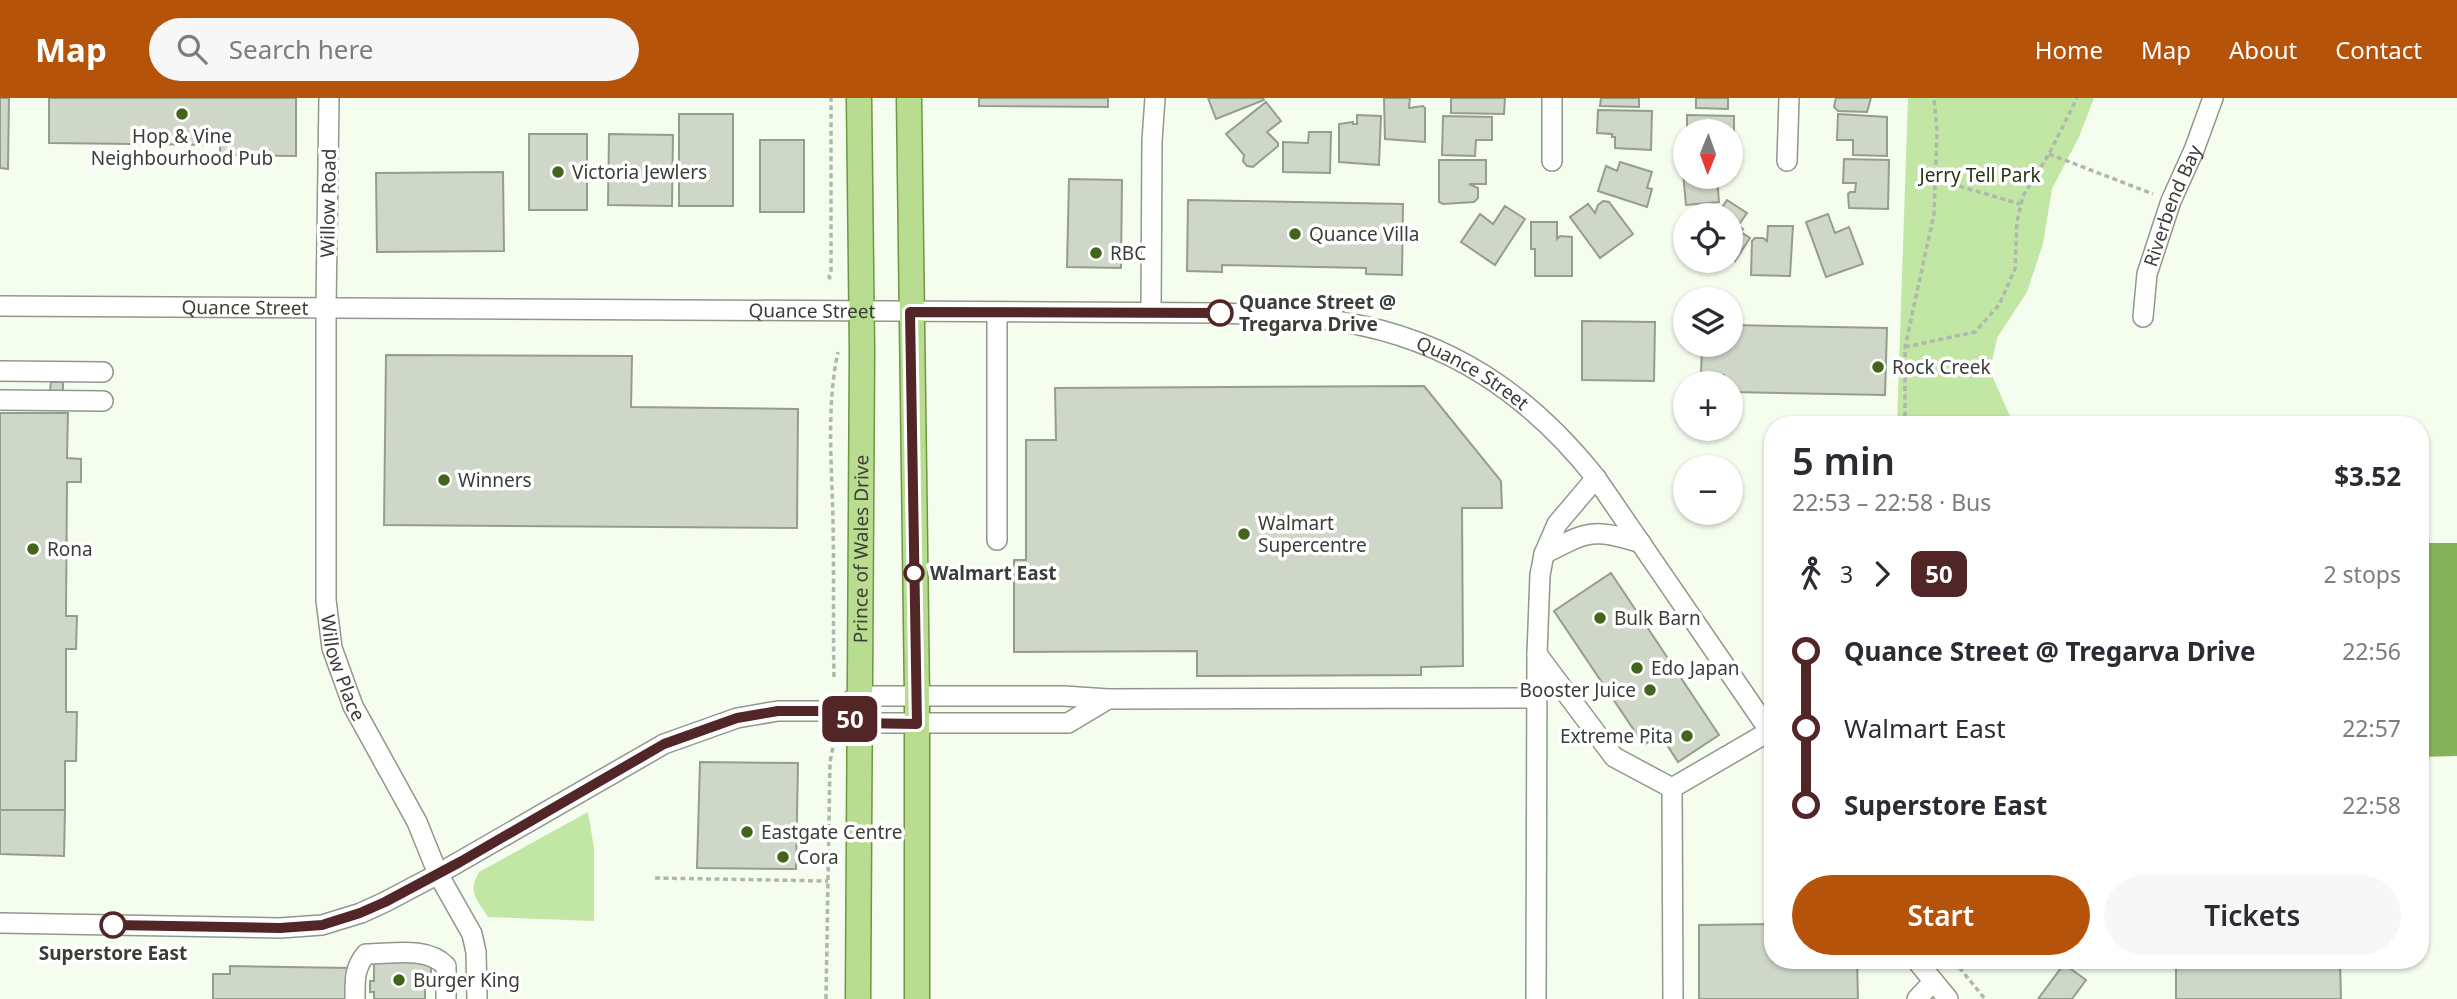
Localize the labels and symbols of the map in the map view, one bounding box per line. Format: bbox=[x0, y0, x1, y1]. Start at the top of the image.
marker: Hop & Vine Neighbourhood Pub bbox=[174, 106, 190, 122]
north arrow bbox=[1673, 119, 1743, 189]
place label: Hop & Vine Neighbourhood Pub bbox=[91, 123, 273, 171]
street label: Riverbend Bay bbox=[2137, 140, 2208, 270]
street label: Willow Road bbox=[314, 148, 342, 258]
place label: Victoria Jewlers bbox=[572, 159, 707, 185]
park label: Jerry Tell Park bbox=[1917, 162, 2041, 188]
marker: Victoria Jewlers bbox=[550, 164, 566, 180]
place label: Quance Villa bbox=[1309, 221, 1420, 247]
marker: Quance Villa bbox=[1287, 226, 1303, 242]
place label: RBC bbox=[1110, 240, 1146, 266]
marker: RBC bbox=[1088, 245, 1104, 261]
place label: Quance Street @ Tregarva Drive bbox=[1239, 289, 1396, 337]
street label: Quance Street bbox=[181, 294, 309, 321]
street label: Quance Street bbox=[748, 297, 876, 324]
marker: Quance Street @ Tregarva Drive bbox=[1207, 300, 1233, 326]
street label: Quance Street bbox=[1413, 330, 1535, 416]
place label: Rock Creek bbox=[1892, 354, 1991, 380]
marker: Rock Creek bbox=[1870, 359, 1886, 375]
street label: Prince of Wales Drive bbox=[847, 455, 874, 643]
place label: Winners bbox=[458, 467, 532, 493]
marker: Winners bbox=[436, 472, 452, 488]
place label: Walmart Supercentre bbox=[1258, 510, 1367, 558]
marker: Walmart Supercentre bbox=[1236, 526, 1252, 542]
place label: Rona bbox=[47, 536, 93, 562]
marker: Rona bbox=[25, 541, 41, 557]
place label: Walmart East bbox=[930, 560, 1056, 586]
marker: Walmart East bbox=[904, 563, 924, 583]
place label: Bulk Barn bbox=[1614, 605, 1701, 631]
marker: Bulk Barn bbox=[1592, 610, 1608, 626]
street label: Willow Place bbox=[315, 613, 372, 725]
place label: Edo Japan bbox=[1651, 655, 1740, 681]
marker: Edo Japan bbox=[1629, 660, 1645, 676]
place label: Booster Juice bbox=[1520, 677, 1636, 703]
marker: Booster Juice bbox=[1642, 682, 1658, 698]
line badge: 50 bbox=[818, 696, 882, 742]
place label: Extreme Pita bbox=[1560, 723, 1673, 749]
marker: Extreme Pita bbox=[1679, 728, 1695, 744]
place label: Eastgate Centre bbox=[761, 819, 903, 845]
marker: Eastgate Centre bbox=[739, 824, 755, 840]
place label: Cora bbox=[797, 844, 839, 870]
marker: Cora bbox=[775, 849, 791, 865]
marker: Superstore East bbox=[100, 912, 126, 938]
place label: Superstore East bbox=[39, 940, 187, 966]
place label: Burger King bbox=[413, 967, 520, 993]
marker: Burger King bbox=[391, 972, 407, 988]

